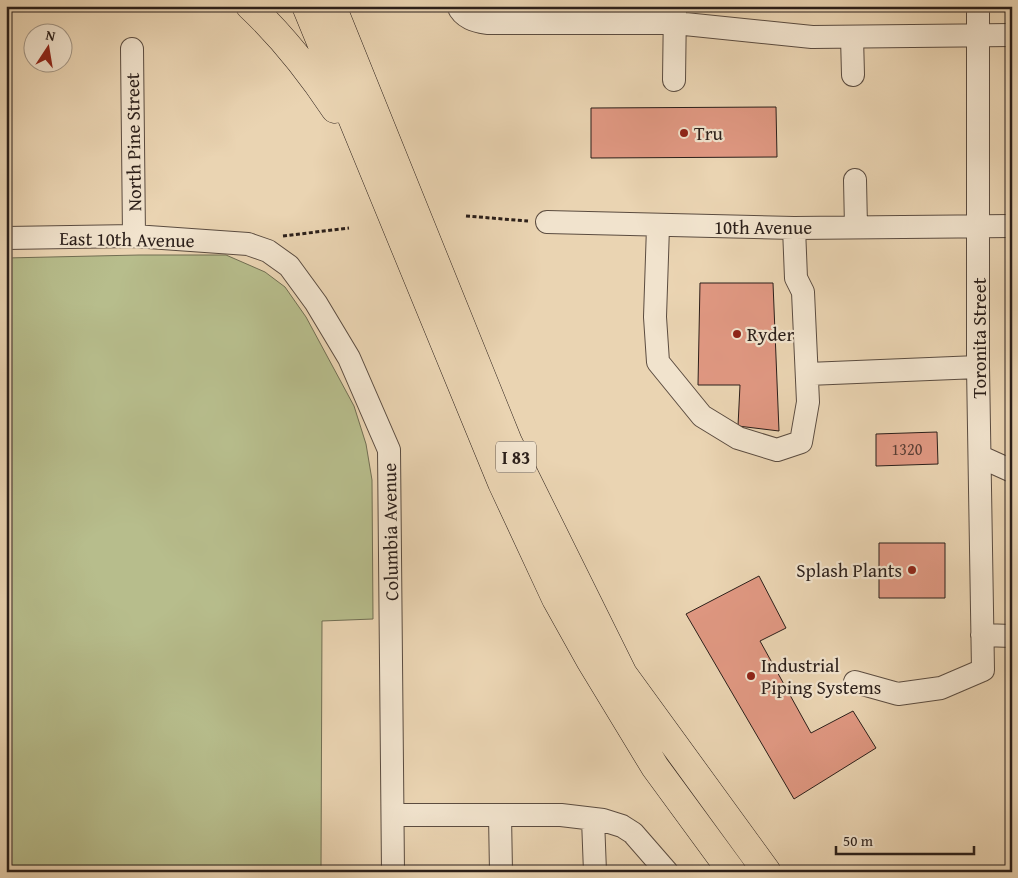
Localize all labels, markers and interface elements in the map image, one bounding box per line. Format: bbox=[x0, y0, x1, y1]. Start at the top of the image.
north arrow bbox=[22, 22, 72, 72]
text: N bbox=[44, 25, 58, 46]
street label: North Pine Street bbox=[118, 72, 148, 212]
place label: Tru bbox=[694, 119, 723, 147]
marker: Tru bbox=[678, 127, 690, 139]
street label: 10th Avenue bbox=[714, 213, 812, 241]
street label: East 10th Avenue bbox=[59, 224, 195, 254]
street label: Toronita Street bbox=[965, 277, 993, 398]
place label: Ryder bbox=[747, 320, 794, 348]
marker: Ryder bbox=[731, 328, 743, 340]
house number: 1320 bbox=[892, 437, 923, 461]
road number: I 83 bbox=[496, 442, 536, 472]
street label: Columbia Avenue bbox=[375, 463, 405, 601]
place label: Splash Plants bbox=[796, 556, 902, 584]
marker: Splash Plants bbox=[906, 564, 918, 576]
place label: Industrial Piping Systems bbox=[761, 651, 881, 701]
marker: Industrial Piping Systems bbox=[745, 670, 757, 682]
scale bar bbox=[836, 823, 973, 855]
text: 50 m bbox=[843, 830, 874, 851]

